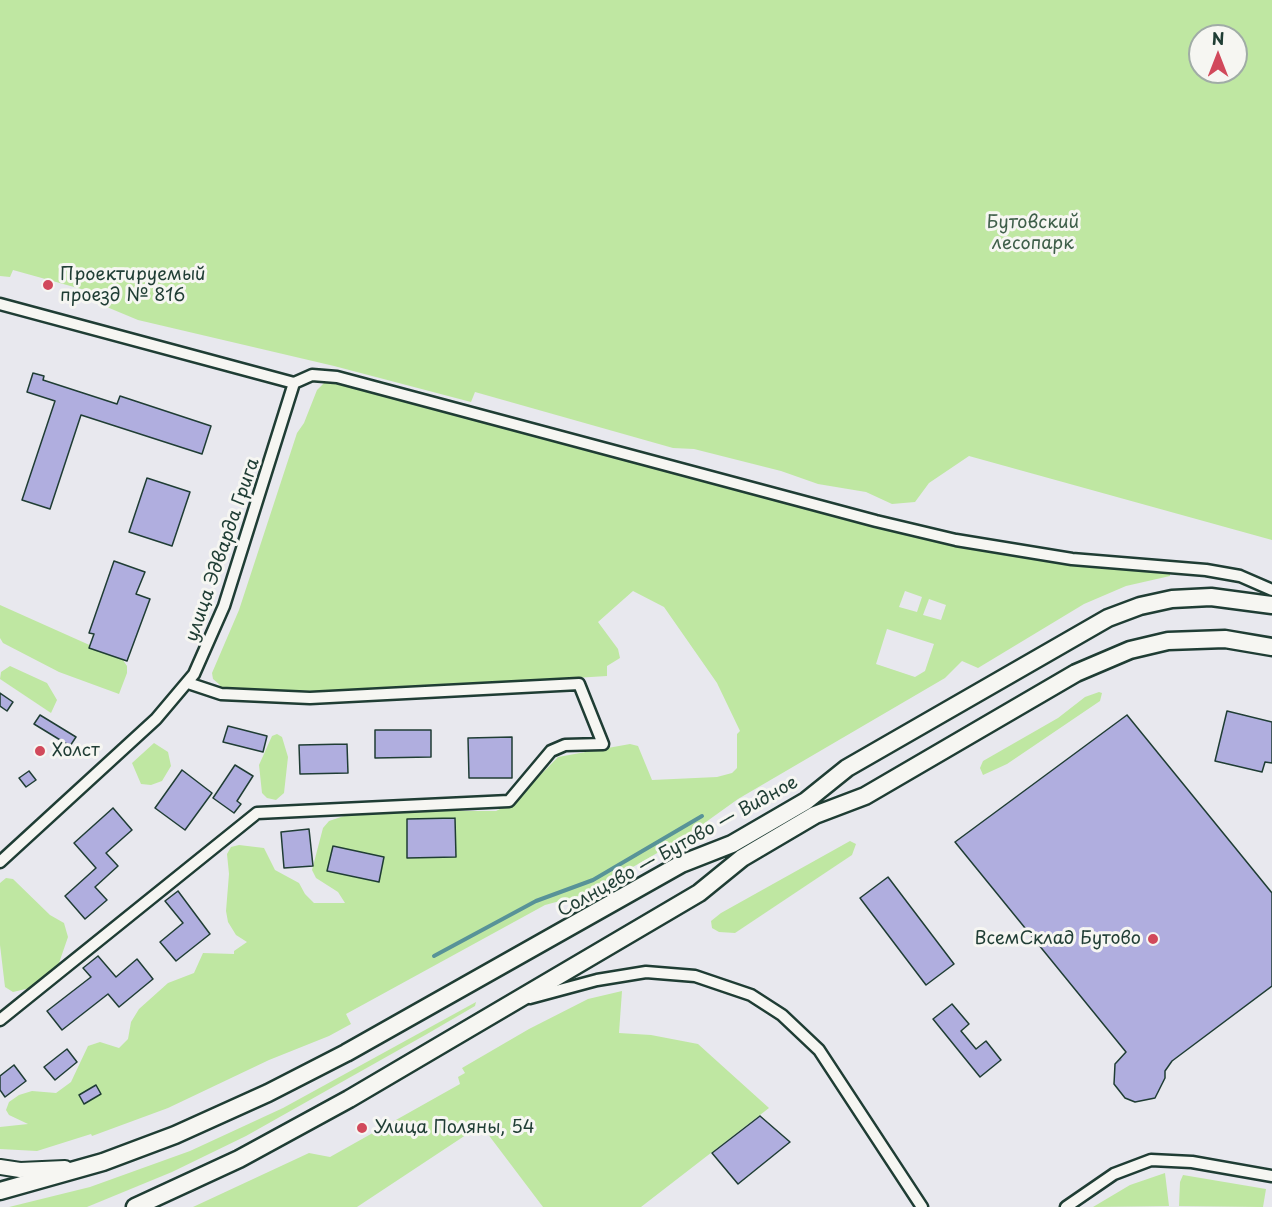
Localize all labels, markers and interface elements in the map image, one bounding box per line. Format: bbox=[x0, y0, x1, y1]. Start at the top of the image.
north arrow bbox=[1188, 24, 1248, 84]
text: N bbox=[1212, 26, 1224, 50]
park label: Бутовский лесопарк bbox=[987, 212, 1079, 254]
place label: Проектируемый проезд № 816 bbox=[60, 264, 206, 306]
marker: Проектируемый проезд № 816 bbox=[41, 278, 55, 292]
street label: улица Эдварда Грига bbox=[181, 455, 265, 645]
place label: Холст bbox=[52, 740, 100, 762]
marker: Холст bbox=[33, 744, 47, 758]
street label: Солнцево — Бутово — Видное bbox=[554, 772, 802, 922]
place label: ВсемСклад Бутово bbox=[975, 928, 1141, 950]
marker: ВсемСклад Бутово bbox=[1146, 932, 1160, 946]
place label: Улица Поляны, 54 bbox=[374, 1117, 535, 1139]
marker: Улица Поляны, 54 bbox=[355, 1121, 369, 1135]

